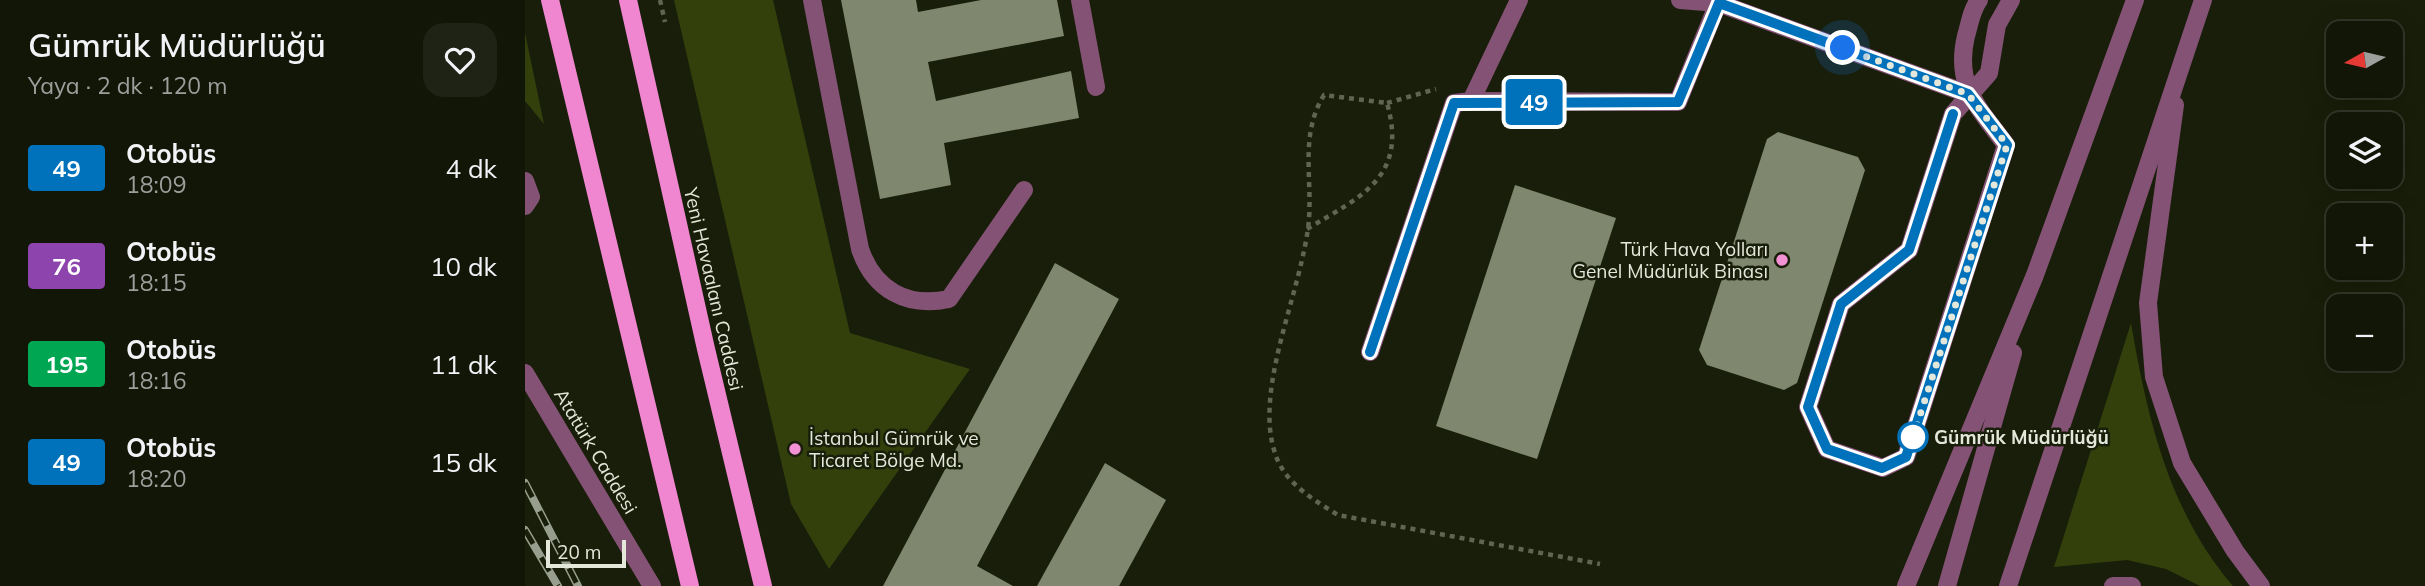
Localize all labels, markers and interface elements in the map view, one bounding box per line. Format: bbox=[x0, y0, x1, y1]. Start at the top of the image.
north arrow bbox=[2326, 21, 2403, 98]
map controls bbox=[2326, 21, 2403, 371]
button: heart bbox=[423, 23, 497, 97]
text: Gümrük Müdürlüğü bbox=[28, 24, 326, 65]
your location bbox=[1825, 30, 1860, 65]
text: Yaya · 2 dk · 120 m bbox=[28, 71, 227, 100]
line badge: 49 bbox=[1503, 79, 1565, 125]
text: 49 bbox=[1520, 87, 1548, 117]
button: layers bbox=[2326, 112, 2403, 189]
text: Otobüs bbox=[126, 137, 216, 170]
text: 4 dk bbox=[446, 152, 497, 185]
text: 49 bbox=[52, 153, 81, 183]
text: 18:09 bbox=[126, 170, 186, 199]
street label: Yeni Havaalanı Caddesi bbox=[679, 184, 749, 393]
button: + bbox=[2326, 203, 2403, 280]
text: Otobüs bbox=[126, 235, 216, 268]
place label: Türk Hava Yolları Genel Müdürlük Binası bbox=[1572, 237, 1768, 283]
text: 10 dk bbox=[430, 250, 497, 283]
text: 76 bbox=[52, 251, 81, 281]
marker: Türk Hava Yolları Genel Müdürlük Binası bbox=[1774, 252, 1790, 268]
text: 18:15 bbox=[126, 268, 186, 297]
button: − bbox=[2326, 294, 2403, 371]
text: Otobüs bbox=[126, 333, 216, 366]
text: 11 dk bbox=[430, 348, 497, 381]
text: 195 bbox=[45, 349, 88, 379]
text: 18:16 bbox=[126, 366, 186, 395]
street label: Atatürk Caddesi bbox=[549, 384, 643, 518]
marker: Gümrük Müdürlüğü bbox=[1898, 422, 1928, 452]
place label: Gümrük Müdürlüğü bbox=[1934, 425, 2109, 449]
place label: İstanbul Gümrük ve Ticaret Bölge Md. bbox=[809, 426, 979, 472]
text: Otobüs bbox=[126, 431, 216, 464]
marker: İstanbul Gümrük ve Ticaret Bölge Md. bbox=[787, 441, 803, 457]
text: 15 dk bbox=[430, 446, 497, 479]
text: 49 bbox=[52, 447, 81, 477]
text: 18:20 bbox=[126, 464, 186, 493]
scale bar bbox=[546, 537, 627, 569]
text: 20 m bbox=[557, 540, 601, 564]

